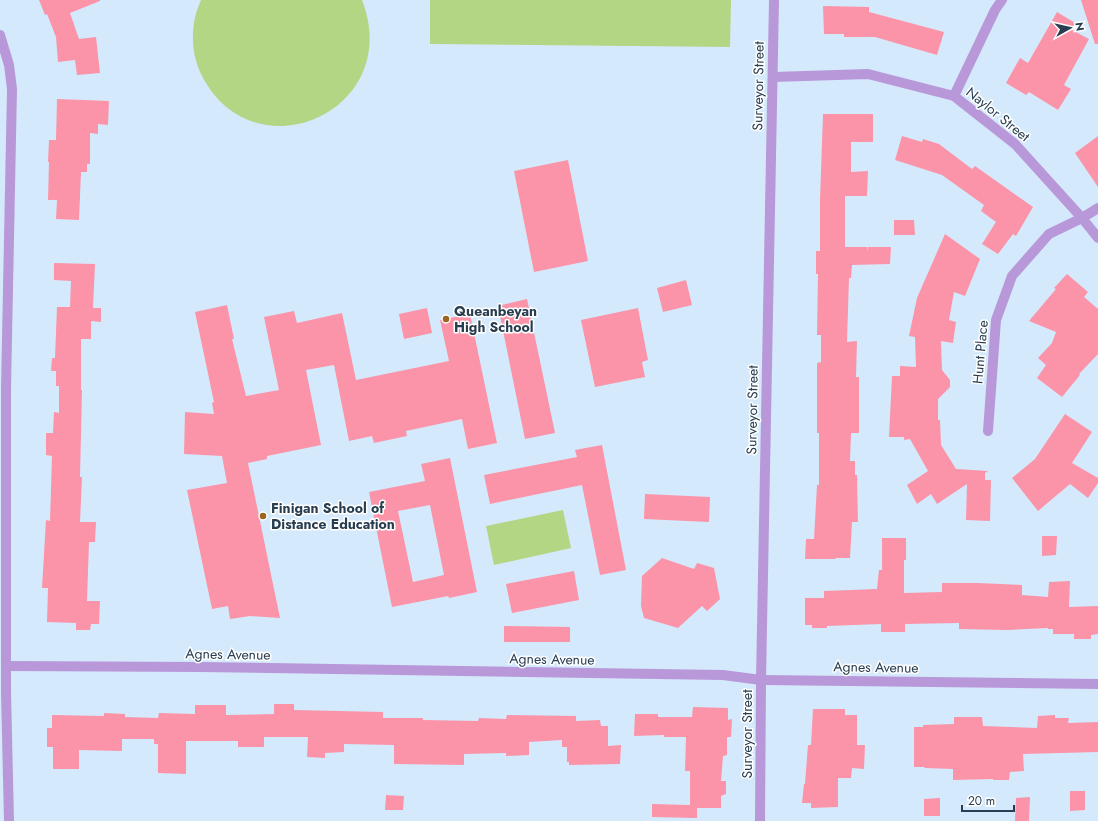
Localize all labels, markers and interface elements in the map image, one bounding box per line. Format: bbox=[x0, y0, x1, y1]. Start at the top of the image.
north arrow bbox=[1050, 8, 1090, 48]
text: N bbox=[1071, 21, 1088, 32]
street label: Surveyor Street bbox=[747, 41, 769, 131]
street label: Naylor Street bbox=[962, 82, 1035, 146]
place label: Queanbeyan High School bbox=[454, 301, 537, 337]
marker: Queanbeyan High School bbox=[441, 314, 451, 324]
street label: Hunt Place bbox=[967, 319, 993, 385]
street label: Surveyor Street bbox=[741, 365, 763, 455]
place label: Finigan School of Distance Education bbox=[271, 498, 395, 534]
marker: Finigan School of Distance Education bbox=[258, 511, 268, 521]
street label: Agnes Avenue bbox=[185, 643, 271, 665]
street label: Agnes Avenue bbox=[509, 648, 595, 670]
street label: Agnes Avenue bbox=[833, 656, 919, 678]
street label: Surveyor Street bbox=[737, 689, 757, 779]
scale bar bbox=[962, 787, 1014, 813]
text: 20 m bbox=[968, 792, 995, 810]

